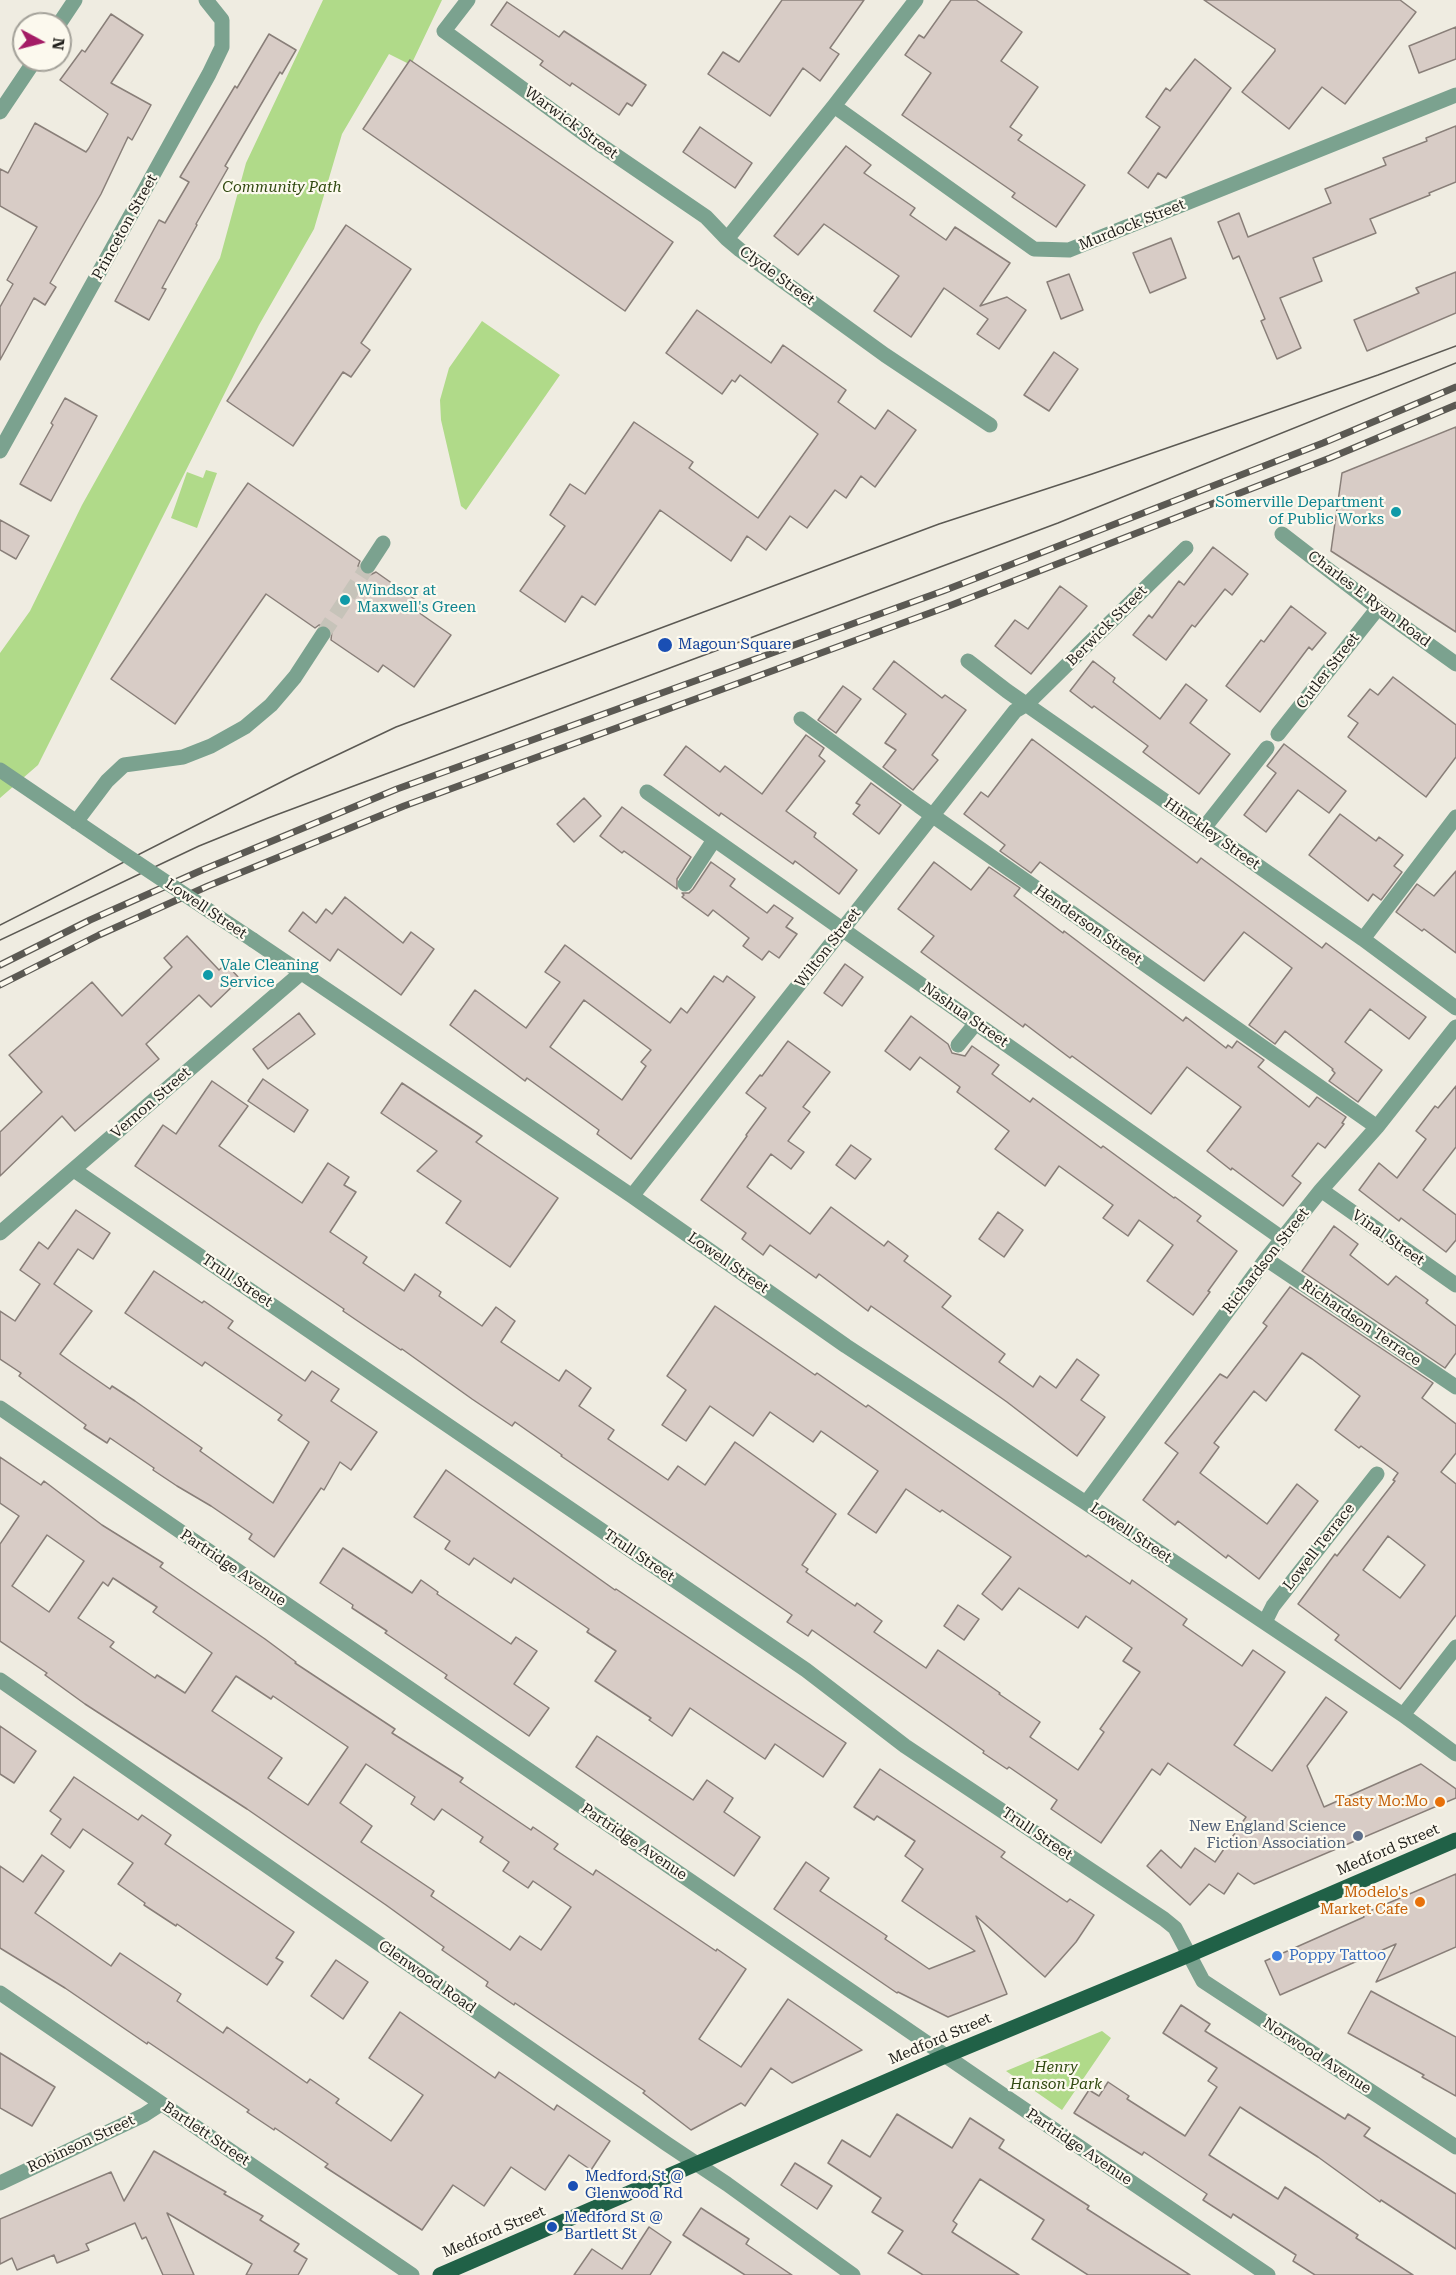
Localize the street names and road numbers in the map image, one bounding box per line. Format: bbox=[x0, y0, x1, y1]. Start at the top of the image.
street label: Warwick Street bbox=[521, 83, 621, 163]
street label: Princeton Street bbox=[89, 171, 161, 283]
street label: Murdock Street bbox=[1076, 195, 1188, 255]
street label: Clyde Street bbox=[736, 243, 818, 309]
street label: Charles E Ryan Road bbox=[1304, 547, 1434, 651]
street label: Berwick Street bbox=[1063, 582, 1151, 670]
street label: Cutler Street bbox=[1293, 629, 1363, 713]
street label: Hinckley Street bbox=[1161, 794, 1263, 874]
street label: Lowell Street bbox=[162, 875, 250, 943]
street label: Henderson Street bbox=[1031, 881, 1145, 969]
street label: Wilton Street bbox=[791, 905, 865, 991]
street label: Nashua Street bbox=[919, 979, 1011, 1051]
street label: Vernon Street bbox=[108, 1064, 194, 1142]
street label: Richardson Street bbox=[1219, 1204, 1313, 1318]
street label: Vinal Street bbox=[1348, 1206, 1428, 1270]
street label: Lowell Street bbox=[684, 1229, 772, 1297]
street label: Trull Street bbox=[198, 1251, 276, 1311]
street label: Richardson Terrace bbox=[1298, 1276, 1424, 1370]
street label: Lowell Street bbox=[1087, 1499, 1175, 1567]
street label: Lowell Terrace bbox=[1279, 1500, 1359, 1594]
street label: Partridge Avenue bbox=[177, 1526, 289, 1610]
street label: Trull Street bbox=[600, 1526, 678, 1586]
street label: Partridge Avenue bbox=[578, 1800, 690, 1884]
street label: Trull Street bbox=[998, 1804, 1076, 1864]
street label: Medford Street bbox=[1334, 1820, 1442, 1880]
street label: Glenwood Road bbox=[375, 1937, 479, 2017]
street label: Medford Street bbox=[886, 2009, 994, 2069]
street label: Norwood Avenue bbox=[1260, 2014, 1374, 2098]
street label: Bartlett Street bbox=[159, 2098, 253, 2170]
street label: Partridge Avenue bbox=[1023, 2105, 1135, 2189]
street label: Robinson Street bbox=[24, 2111, 138, 2177]
street label: Medford Street bbox=[440, 2202, 548, 2262]

